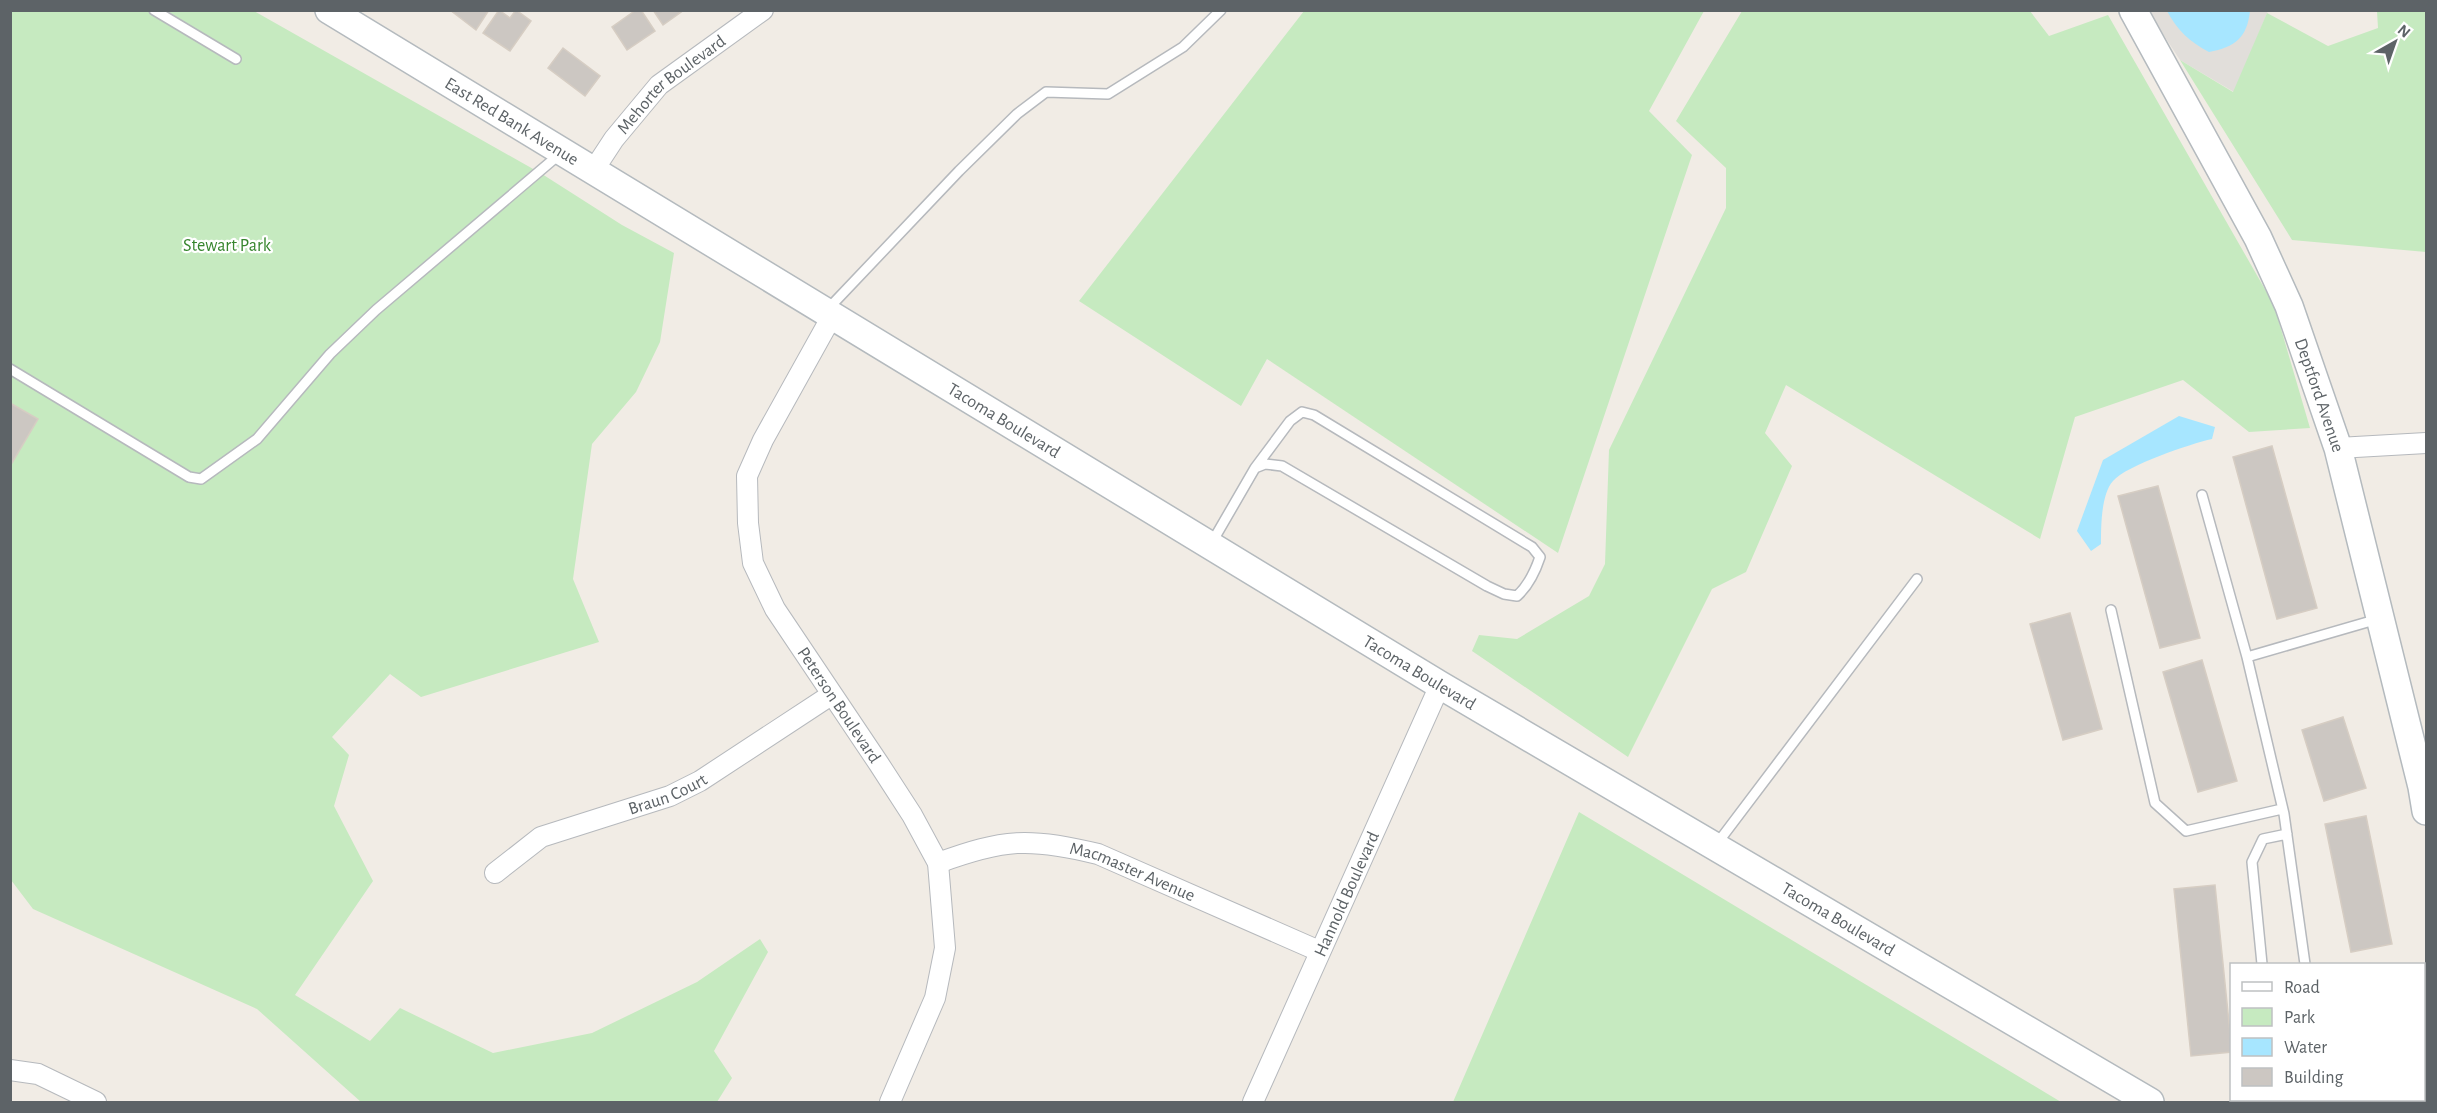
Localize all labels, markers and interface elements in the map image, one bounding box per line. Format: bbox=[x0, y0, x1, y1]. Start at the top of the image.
north arrow bbox=[2365, 12, 2425, 72]
text: N bbox=[2395, 22, 2413, 41]
street label: Mehorter Boulevard bbox=[614, 32, 729, 138]
street label: East Red Bank Avenue bbox=[441, 75, 581, 169]
park label: Stewart Park bbox=[183, 237, 272, 255]
street label: Deptford Avenue bbox=[2291, 336, 2347, 455]
street label: Tacoma Boulevard bbox=[944, 380, 1063, 462]
street label: Tacoma Boulevard bbox=[1360, 632, 1479, 714]
street label: Peterson Boulevard bbox=[793, 644, 884, 766]
street label: Braun Court bbox=[626, 771, 711, 819]
street label: Hannold Boulevard bbox=[1311, 829, 1383, 960]
street label: Macmaster Avenue bbox=[1068, 840, 1197, 905]
street label: Tacoma Boulevard bbox=[1778, 880, 1898, 960]
legend bbox=[2230, 963, 2425, 1101]
text: Road bbox=[2284, 979, 2320, 997]
text: Park bbox=[2284, 1009, 2316, 1027]
text: Water bbox=[2284, 1039, 2327, 1057]
text: Building bbox=[2284, 1069, 2344, 1087]

